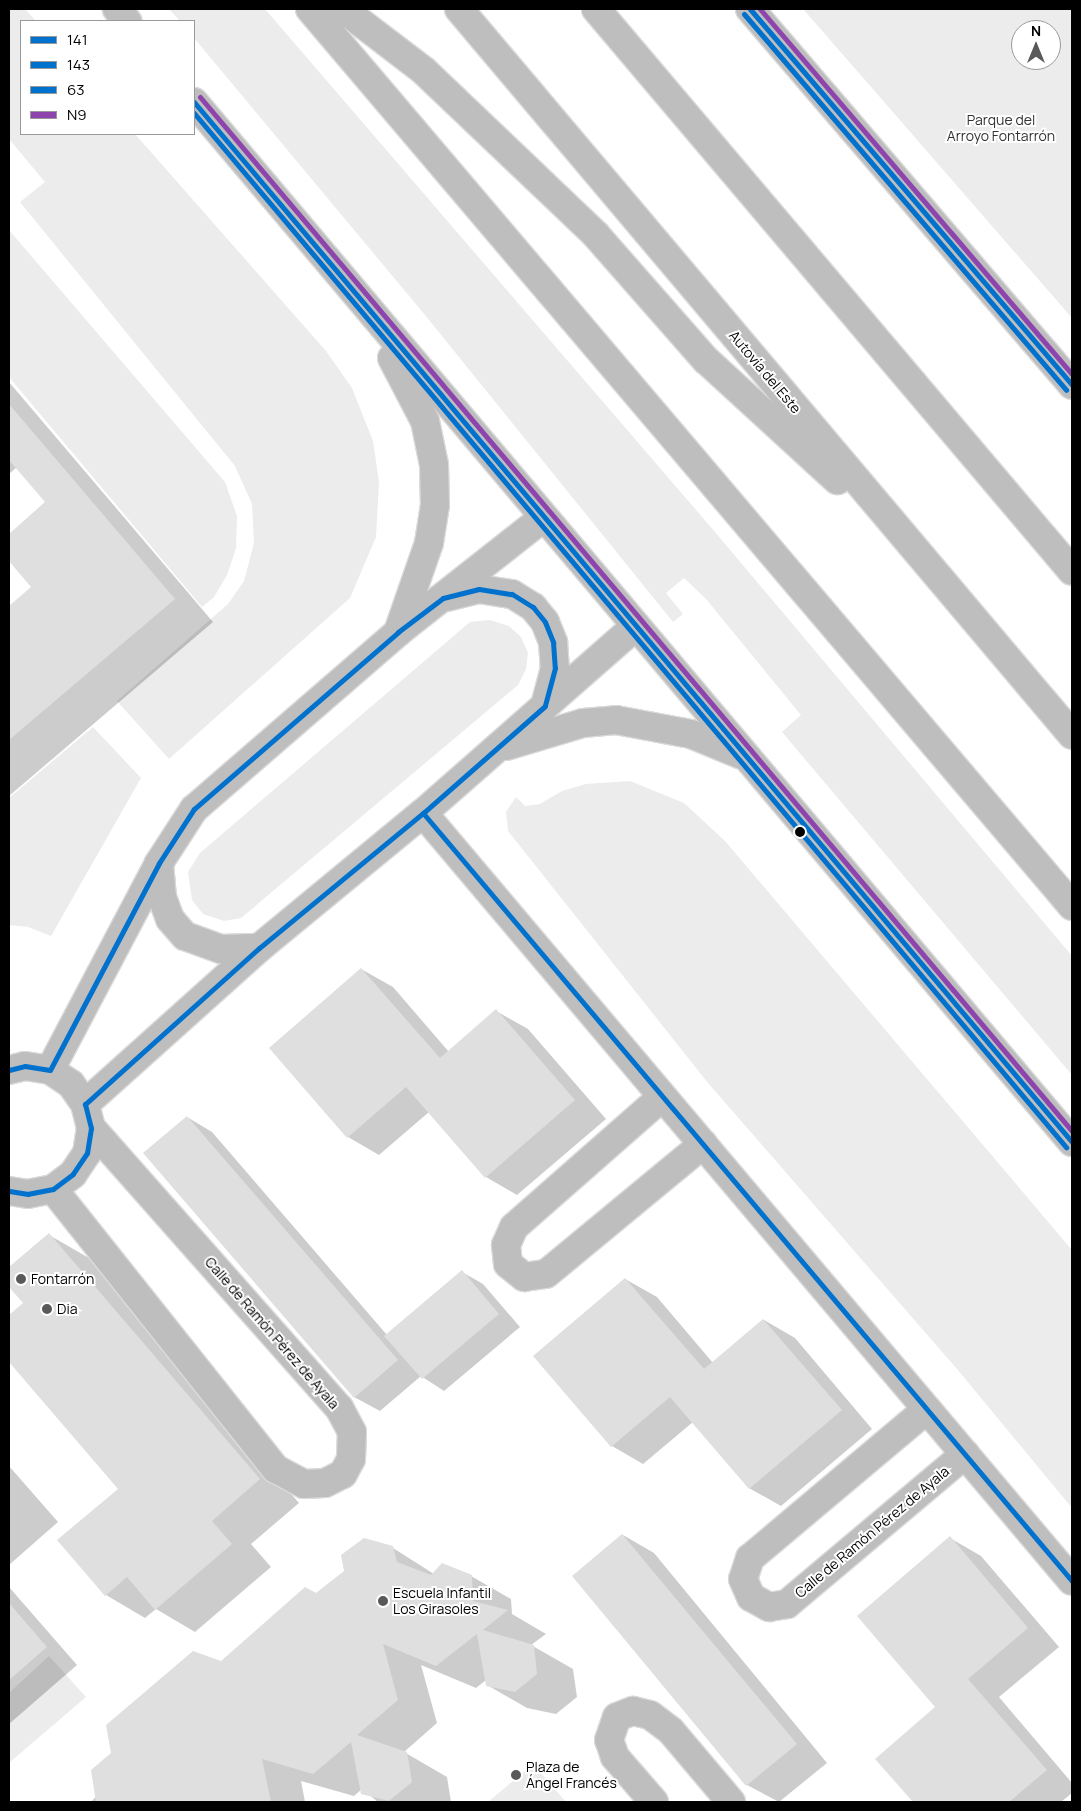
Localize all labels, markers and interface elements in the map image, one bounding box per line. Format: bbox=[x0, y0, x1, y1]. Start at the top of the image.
legend bbox=[20, 20, 195, 135]
north arrow bbox=[1011, 20, 1061, 70]
text: N bbox=[1031, 21, 1041, 40]
text: 141 bbox=[67, 29, 88, 50]
text: 143 bbox=[67, 54, 90, 75]
text: 63 bbox=[67, 79, 85, 100]
text: N9 bbox=[67, 104, 87, 125]
park label: Parque del Arroyo Fontarrón bbox=[947, 112, 1055, 144]
street label: Autovía del Este bbox=[726, 327, 804, 417]
unlabelled marker bbox=[795, 827, 805, 837]
street label: Calle de Ramón Pérez de Ayala bbox=[201, 1254, 343, 1412]
place label: Fontarrón bbox=[31, 1271, 94, 1287]
marker: Fontarrón bbox=[15, 1273, 27, 1285]
place label: Dia bbox=[57, 1301, 77, 1317]
marker: Dia bbox=[41, 1303, 53, 1315]
street label: Calle de Ramón Pérez de Ayala bbox=[792, 1463, 952, 1601]
place label: Escuela Infantil Los Girasoles bbox=[393, 1585, 491, 1618]
marker: Escuela Infantil Los Girasoles bbox=[377, 1595, 389, 1607]
place label: Plaza de Ángel Francés bbox=[526, 1759, 617, 1791]
marker: Plaza de Ángel Francés bbox=[510, 1769, 522, 1781]

